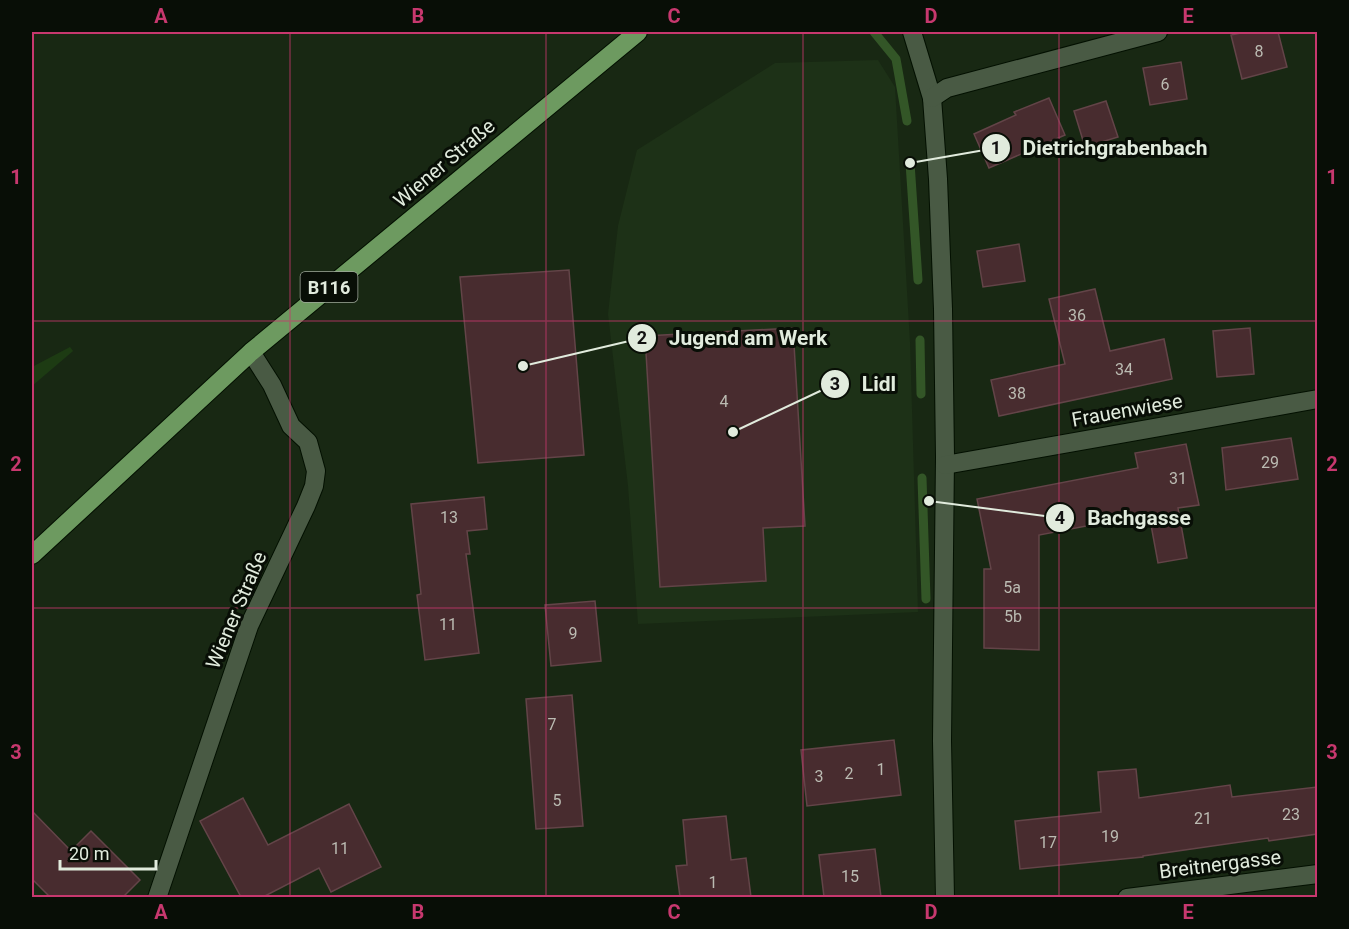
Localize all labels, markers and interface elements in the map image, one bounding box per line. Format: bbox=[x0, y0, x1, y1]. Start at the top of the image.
text: A bbox=[154, 4, 168, 28]
text: B bbox=[412, 4, 424, 28]
text: C bbox=[667, 4, 681, 28]
text: D bbox=[925, 4, 938, 28]
text: E bbox=[1182, 4, 1194, 28]
house number: 8 bbox=[1255, 42, 1264, 61]
house number: 6 bbox=[1161, 75, 1170, 94]
street label: Wiener Straße bbox=[388, 114, 500, 212]
callout: Dietrichgrabenbach bbox=[981, 129, 1219, 168]
text: Dietrichgrabenbach bbox=[1023, 136, 1207, 160]
text: 1 bbox=[991, 137, 1001, 158]
text: 1 bbox=[10, 165, 22, 189]
text: 1 bbox=[1326, 165, 1338, 189]
road number: B116 bbox=[300, 272, 358, 302]
house number: 36 bbox=[1068, 306, 1086, 325]
callout: Jugend am Werk bbox=[627, 318, 840, 357]
text: Jugend am Werk bbox=[669, 326, 828, 350]
text: 2 bbox=[637, 327, 647, 348]
house number: 34 bbox=[1115, 360, 1133, 379]
callout: Lidl bbox=[820, 364, 908, 403]
text: Lidl bbox=[862, 372, 896, 396]
text: 3 bbox=[830, 373, 840, 394]
house number: 38 bbox=[1008, 384, 1026, 403]
street label: Frauenwiese bbox=[1070, 388, 1184, 432]
house number: 4 bbox=[720, 392, 729, 411]
text: 2 bbox=[10, 452, 22, 476]
text: 2 bbox=[1326, 452, 1338, 476]
house number: 29 bbox=[1261, 453, 1279, 472]
house number: 31 bbox=[1169, 469, 1187, 488]
callout: Bachgasse bbox=[1045, 498, 1203, 537]
text: Bachgasse bbox=[1087, 506, 1191, 530]
text: 4 bbox=[1055, 507, 1065, 528]
house number: 13 bbox=[440, 508, 458, 527]
street label: Wiener Straße bbox=[201, 548, 271, 672]
house number: 5a bbox=[1003, 578, 1021, 597]
house number: 5b bbox=[1004, 607, 1022, 626]
house number: 11 bbox=[439, 615, 457, 634]
house number: 9 bbox=[569, 624, 578, 643]
house number: 7 bbox=[548, 715, 557, 734]
text: 3 bbox=[10, 740, 22, 764]
text: 3 bbox=[1326, 740, 1338, 764]
house number: 1 bbox=[877, 760, 886, 779]
house number: 2 bbox=[845, 764, 854, 783]
house number: 3 bbox=[815, 767, 824, 786]
house number: 5 bbox=[553, 791, 562, 810]
house number: 23 bbox=[1282, 805, 1300, 824]
house number: 21 bbox=[1194, 809, 1212, 828]
house number: 19 bbox=[1101, 827, 1119, 846]
scale bar bbox=[60, 833, 156, 871]
house number: 17 bbox=[1039, 833, 1057, 852]
house number: 11 bbox=[331, 839, 349, 858]
text: 20 m bbox=[69, 843, 109, 864]
street label: Breitnergasse bbox=[1158, 845, 1282, 883]
house number: 15 bbox=[841, 867, 859, 886]
house number: 1 bbox=[709, 873, 718, 892]
text: A bbox=[154, 900, 168, 924]
text: B bbox=[412, 900, 424, 924]
text: C bbox=[667, 900, 681, 924]
text: D bbox=[925, 900, 938, 924]
text: E bbox=[1182, 900, 1194, 924]

